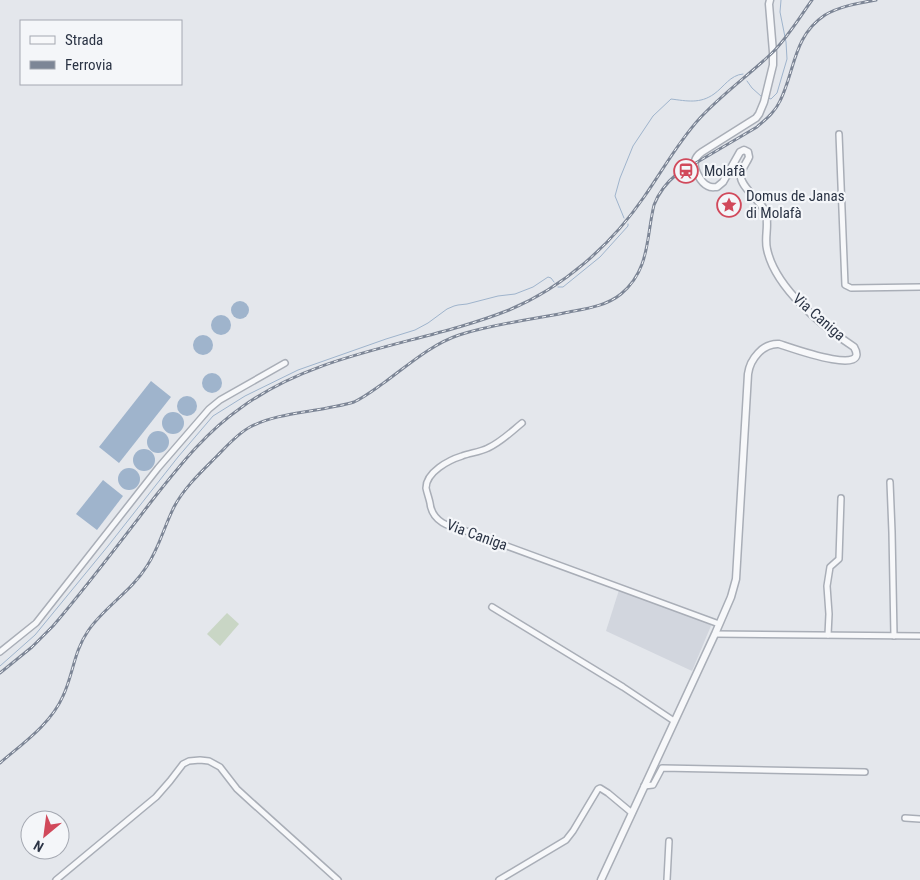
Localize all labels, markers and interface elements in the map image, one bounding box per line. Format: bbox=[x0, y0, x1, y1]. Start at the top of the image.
legend bbox=[20, 20, 182, 85]
text: Strada bbox=[65, 31, 103, 49]
text: Ferrovia bbox=[65, 56, 113, 74]
station icon: Molafà bbox=[673, 158, 699, 184]
place label: Molafà bbox=[704, 162, 745, 180]
place label: Domus de Janas di Molafà bbox=[746, 187, 845, 222]
place icon: Domus de Janas di Molafà bbox=[716, 192, 742, 218]
street label: Via Caniga bbox=[789, 289, 849, 345]
street label: Via Caniga bbox=[444, 516, 510, 554]
north arrow bbox=[20, 810, 70, 860]
text: N bbox=[31, 837, 46, 855]

